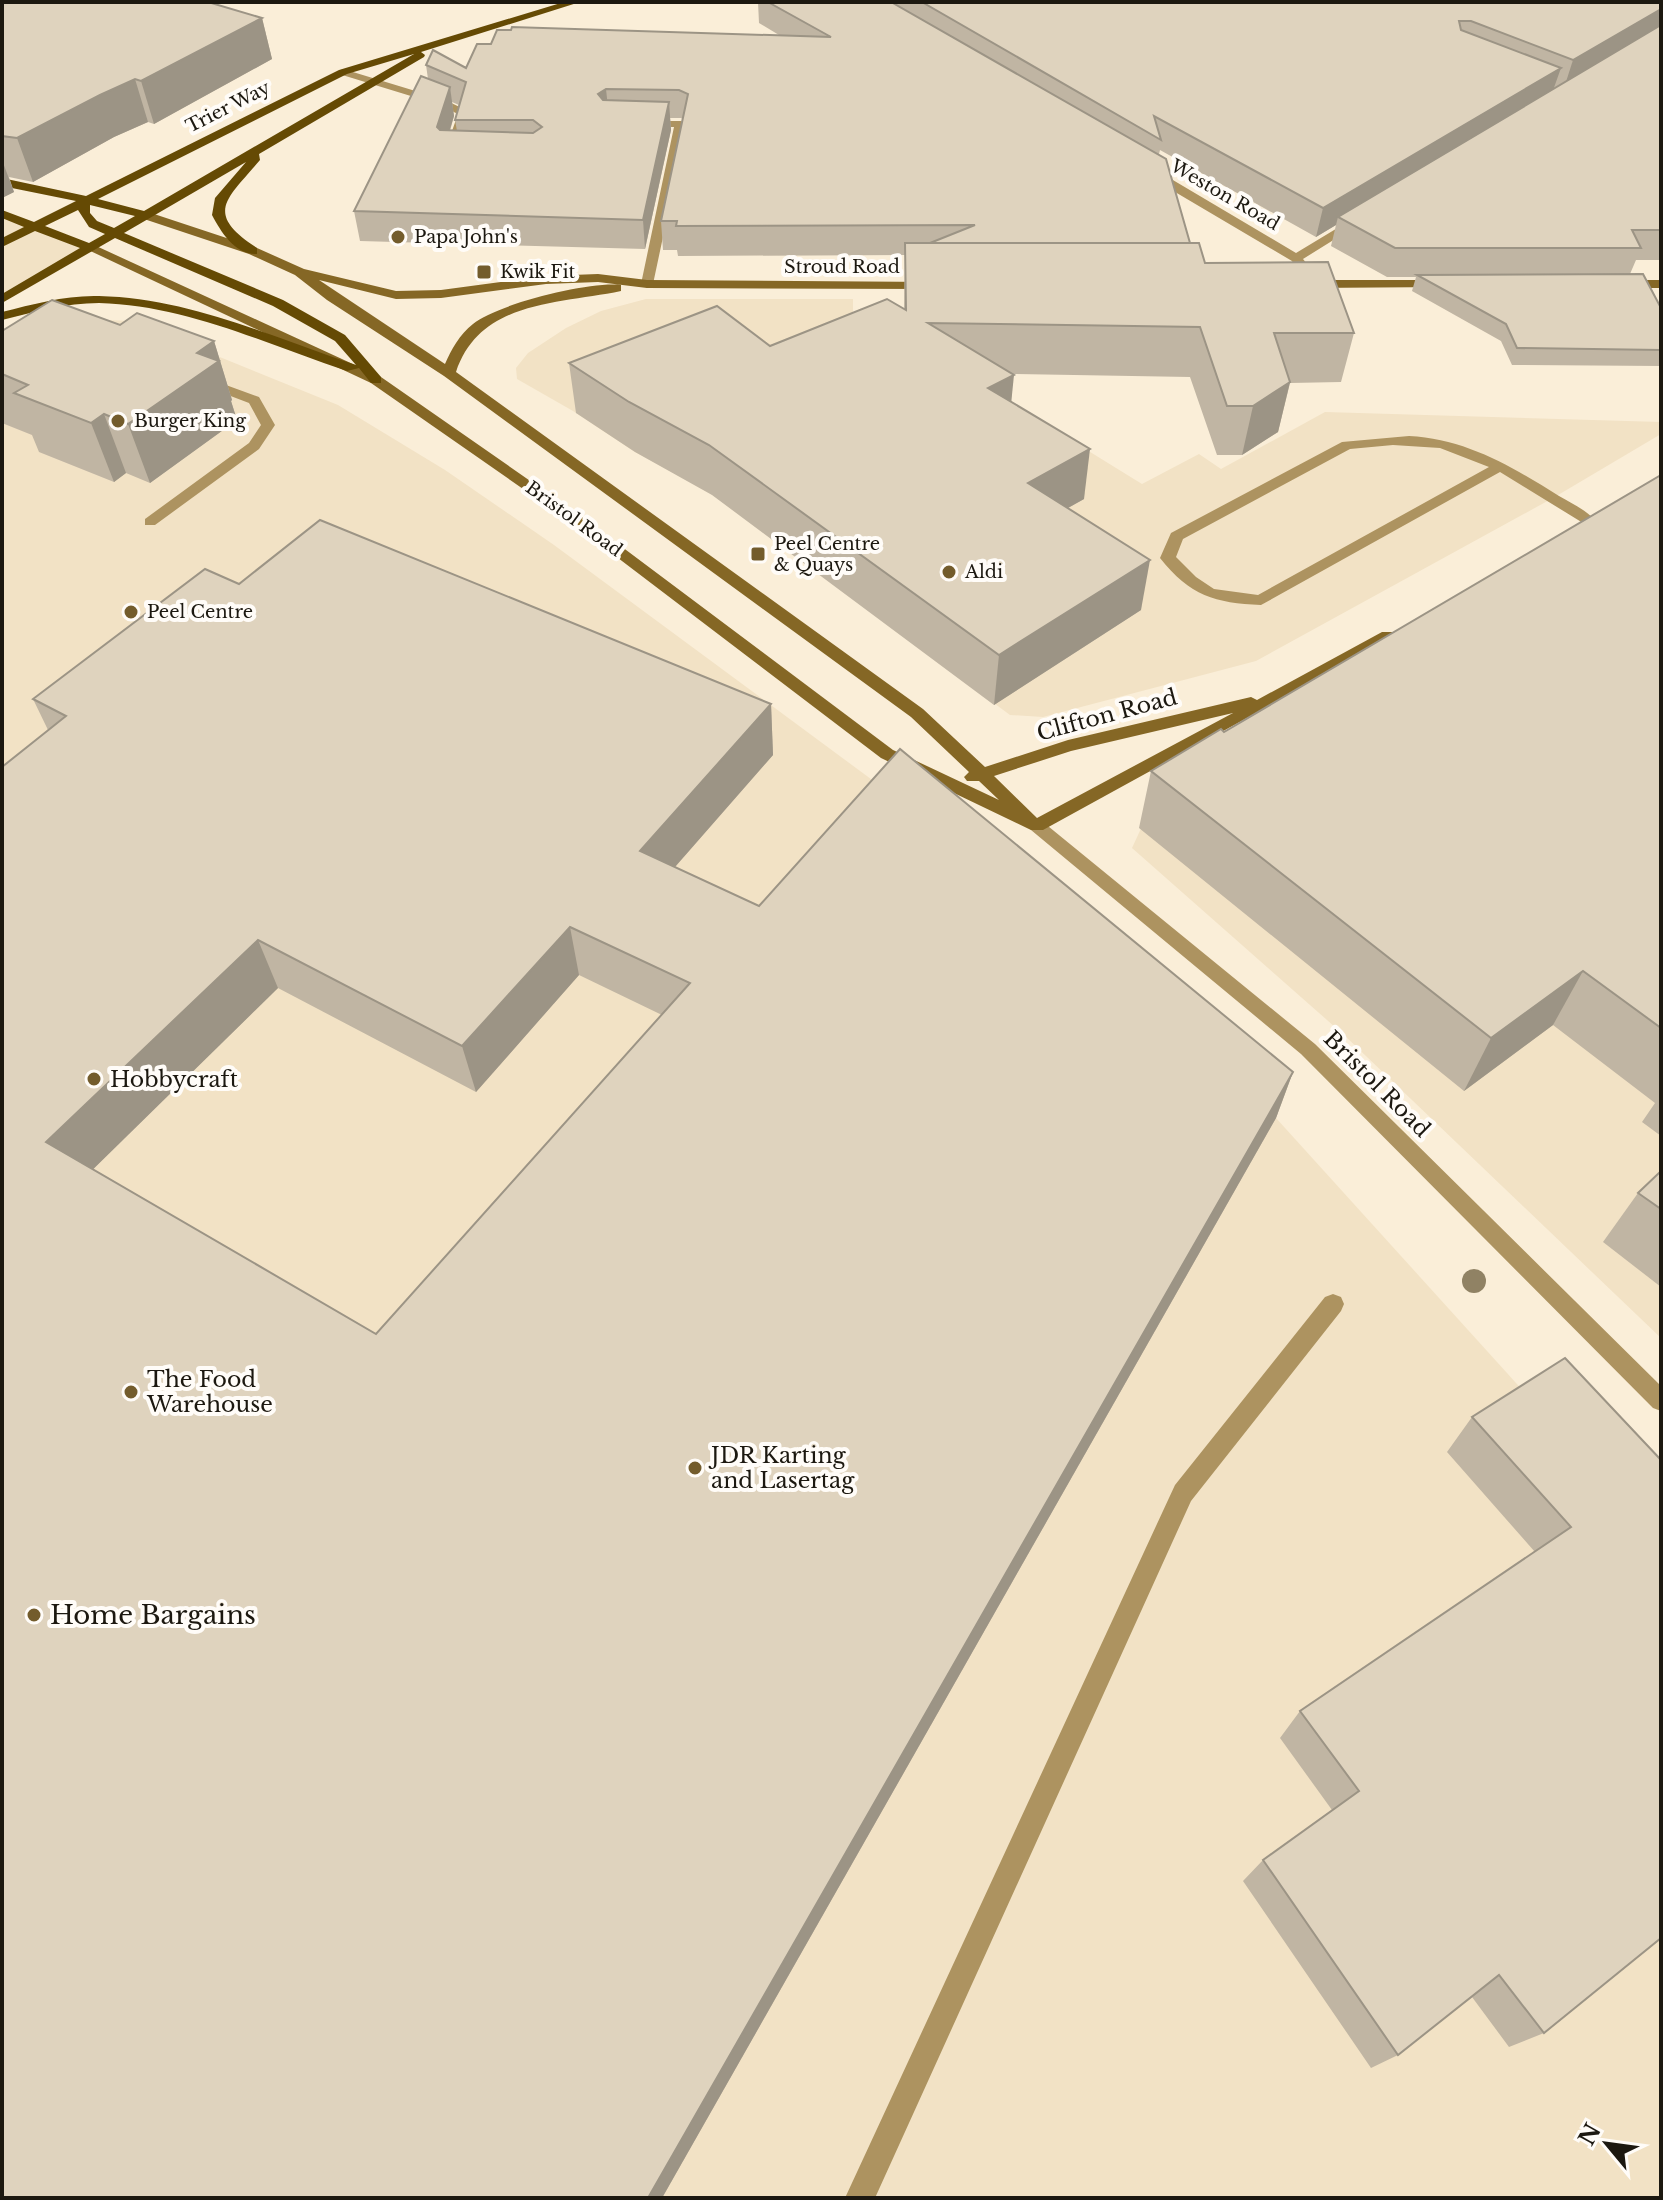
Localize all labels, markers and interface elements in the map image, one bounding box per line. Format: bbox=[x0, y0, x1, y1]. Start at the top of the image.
street label: Trier Way bbox=[182, 76, 274, 138]
street label: Weston Road bbox=[1166, 154, 1283, 235]
place label: Papa John's bbox=[414, 226, 518, 248]
marker: Papa John's bbox=[389, 228, 407, 246]
street label: Stroud Road bbox=[784, 256, 900, 278]
place label: Kwik Fit bbox=[500, 261, 576, 283]
marker: Kwik Fit bbox=[475, 263, 493, 281]
place label: Burger King bbox=[134, 410, 246, 432]
marker: Burger King bbox=[109, 412, 127, 430]
street label: Bristol Road bbox=[521, 477, 627, 561]
place label: Peel Centre & Quays bbox=[774, 533, 880, 576]
marker: Peel Centre & Quays bbox=[749, 545, 767, 563]
place label: Aldi bbox=[964, 561, 1003, 583]
marker: Aldi bbox=[940, 563, 958, 581]
place label: Peel Centre bbox=[147, 601, 253, 623]
marker: Peel Centre bbox=[122, 603, 140, 621]
street label: Clifton Road bbox=[1034, 683, 1180, 747]
street label: Bristol Road bbox=[1318, 1025, 1436, 1143]
place label: Hobbycraft bbox=[110, 1066, 239, 1093]
marker: Hobbycraft bbox=[85, 1070, 103, 1088]
place label: The Food Warehouse bbox=[146, 1366, 273, 1418]
marker: The Food Warehouse bbox=[122, 1383, 140, 1401]
place label: JDR Karting and Lasertag bbox=[708, 1442, 855, 1494]
marker: JDR Karting and Lasertag bbox=[686, 1459, 704, 1477]
place label: Home Bargains bbox=[50, 1599, 256, 1631]
marker: Home Bargains bbox=[25, 1606, 43, 1624]
north arrow bbox=[1567, 2104, 1647, 2184]
text: N bbox=[1573, 2119, 1607, 2150]

